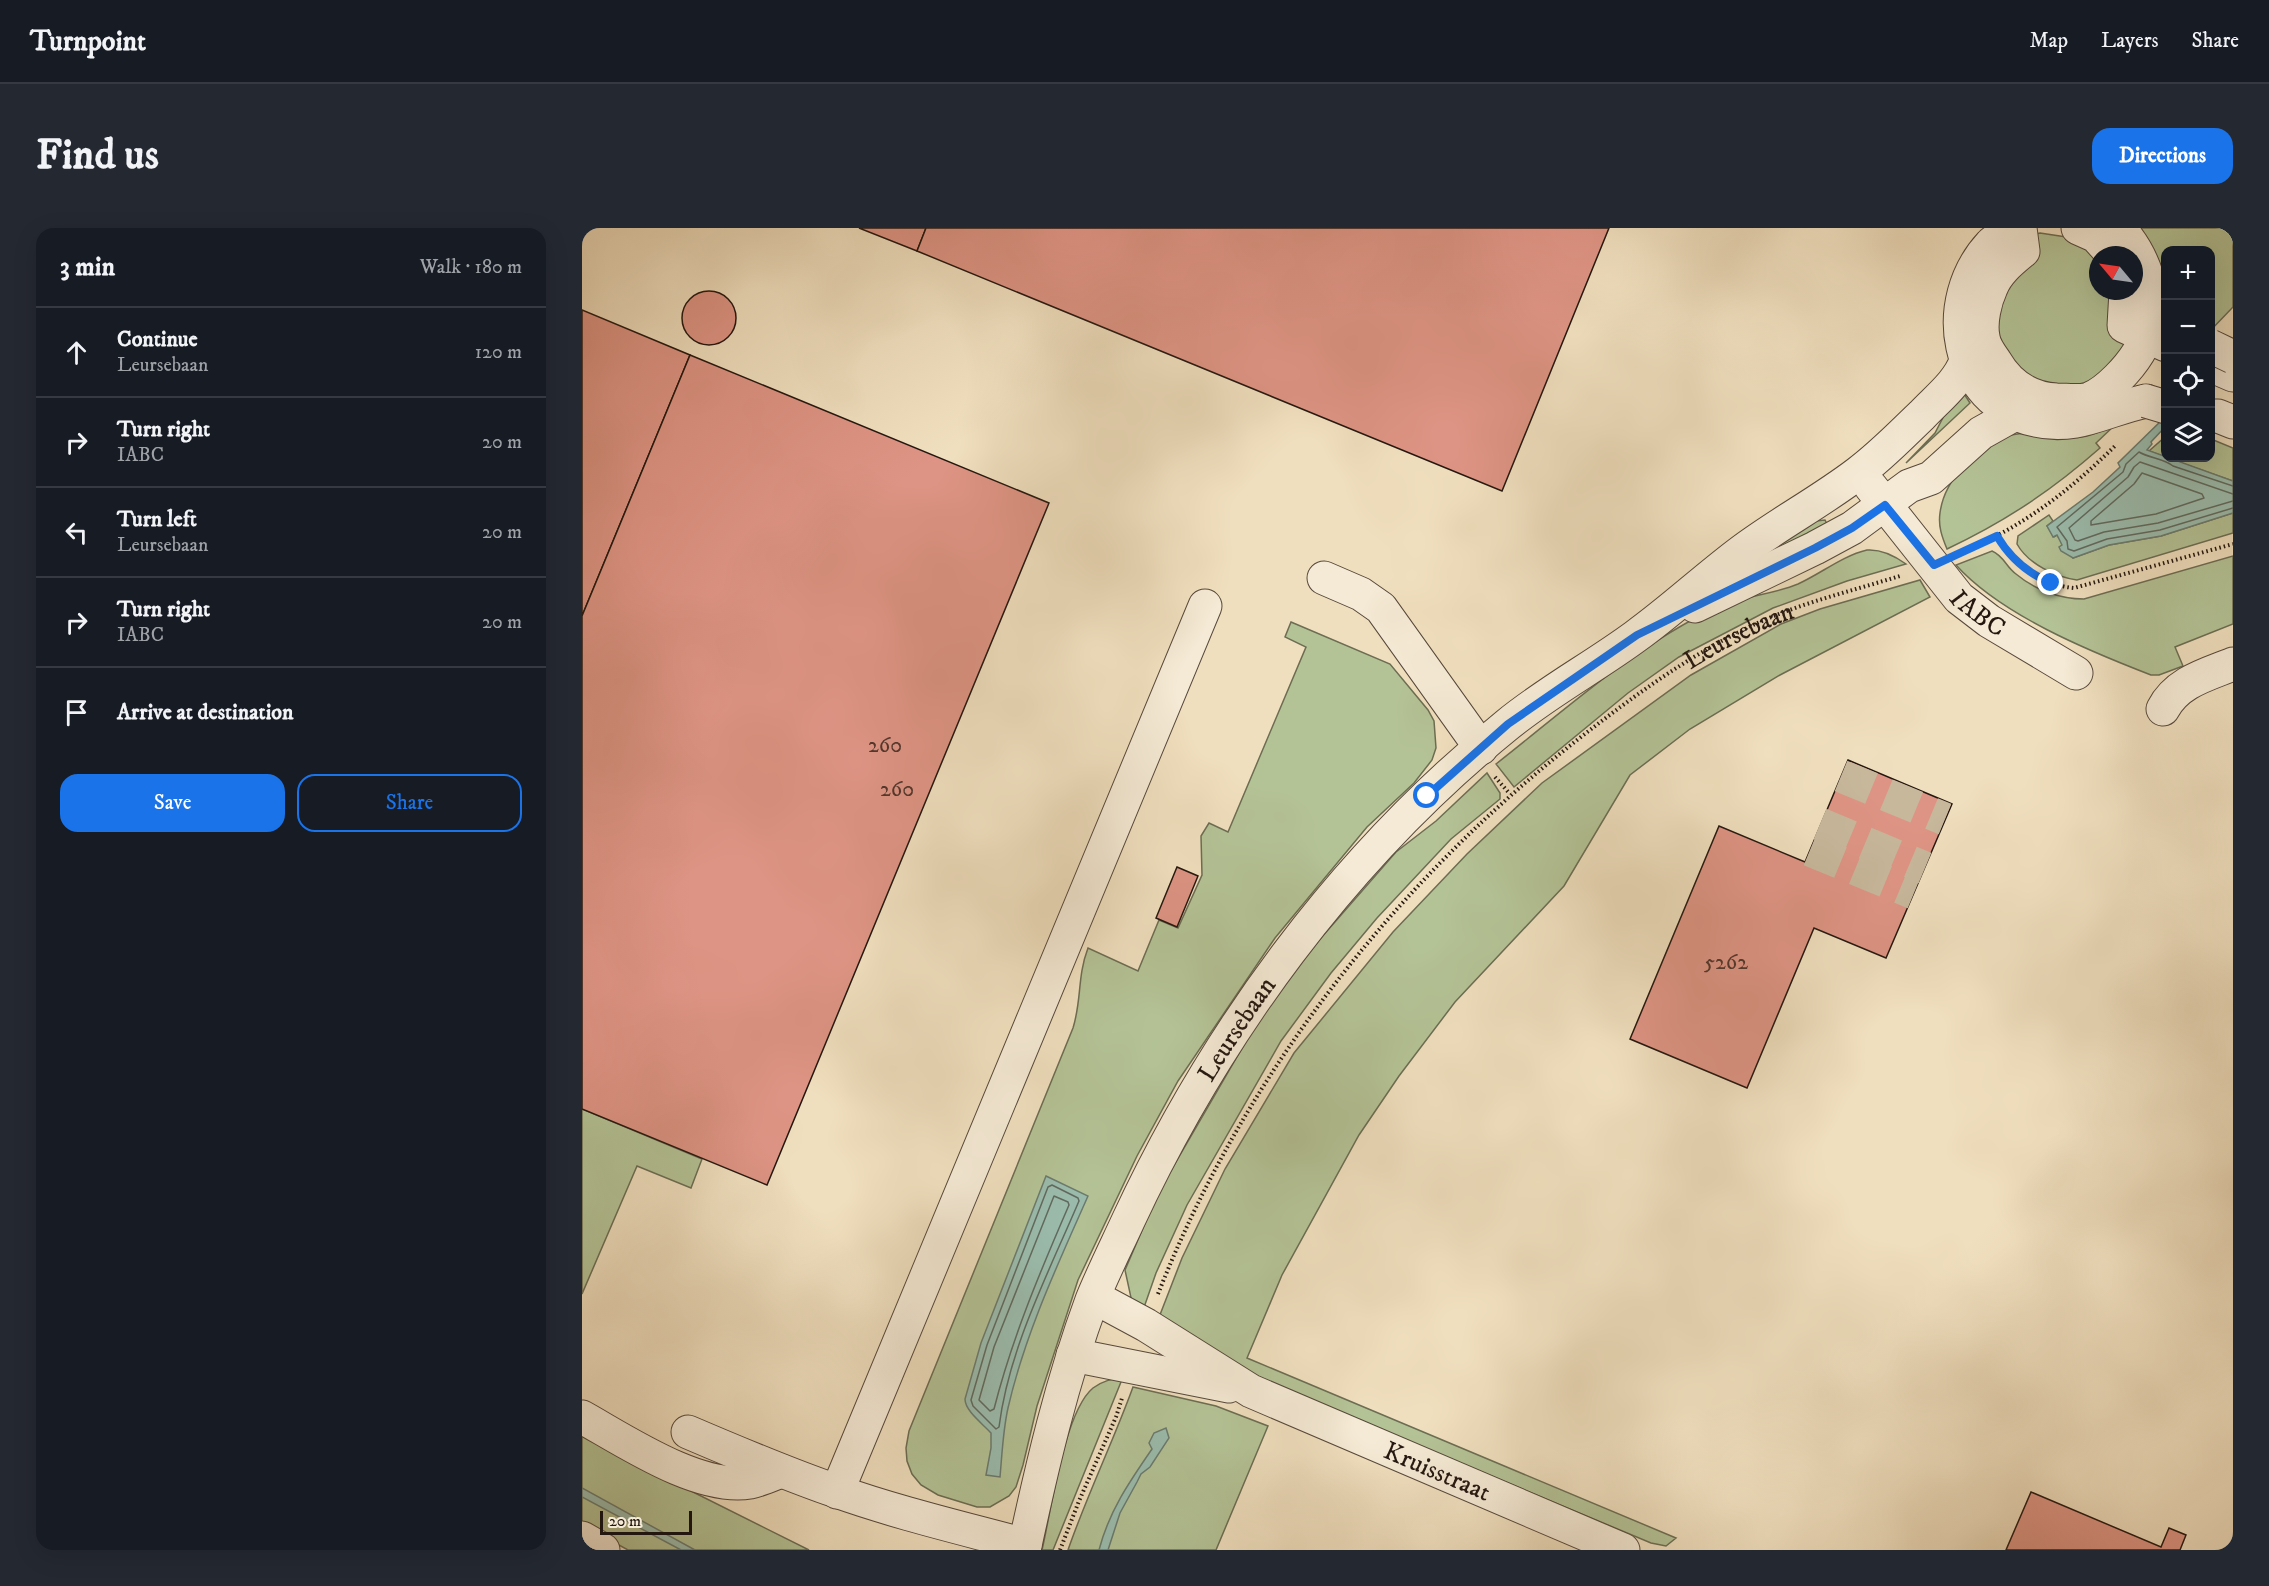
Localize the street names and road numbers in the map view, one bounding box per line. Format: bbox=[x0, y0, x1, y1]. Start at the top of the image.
street label: IABC bbox=[1941, 584, 2011, 645]
street label: Leursebaan bbox=[1678, 595, 1799, 677]
street label: Leursebaan bbox=[1191, 970, 1284, 1088]
street label: Kruisstraat bbox=[1379, 1435, 1495, 1510]

